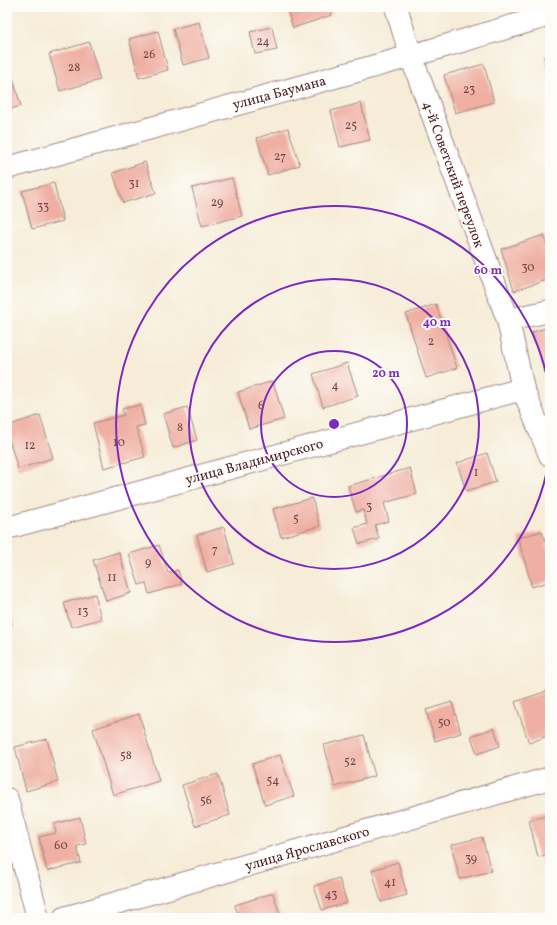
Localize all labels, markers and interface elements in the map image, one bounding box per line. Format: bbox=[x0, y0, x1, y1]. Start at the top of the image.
house number: 24 bbox=[256, 34, 270, 50]
house number: 26 bbox=[143, 47, 155, 63]
house number: 28 bbox=[68, 60, 80, 76]
street label: улица Баумана bbox=[231, 72, 328, 115]
house number: 23 bbox=[463, 82, 475, 98]
street label: 4-й Советский переулок bbox=[417, 99, 488, 251]
house number: 25 bbox=[345, 118, 357, 134]
house number: 27 bbox=[274, 149, 286, 165]
house number: 31 bbox=[129, 176, 139, 192]
house number: 29 bbox=[211, 195, 223, 211]
house number: 33 bbox=[37, 199, 49, 215]
house number: 30 bbox=[521, 260, 535, 276]
text: 60 m bbox=[474, 263, 502, 279]
text: 40 m bbox=[423, 315, 452, 331]
house number: 2 bbox=[428, 334, 434, 350]
text: 20 m bbox=[372, 366, 400, 382]
house number: 4 bbox=[331, 378, 339, 394]
house number: 6 bbox=[258, 398, 264, 414]
centre of rings bbox=[327, 417, 341, 431]
house number: 8 bbox=[177, 420, 183, 436]
house number: 10 bbox=[113, 435, 125, 451]
street label: улица Владимирского bbox=[183, 435, 325, 490]
house number: 12 bbox=[24, 438, 36, 454]
house number: 1 bbox=[474, 465, 478, 481]
house number: 3 bbox=[366, 499, 372, 515]
house number: 5 bbox=[293, 511, 299, 527]
house number: 7 bbox=[212, 542, 218, 558]
house number: 9 bbox=[145, 555, 151, 571]
house number: 11 bbox=[107, 570, 117, 586]
house number: 13 bbox=[78, 604, 88, 620]
house number: 50 bbox=[438, 715, 450, 731]
house number: 58 bbox=[120, 748, 132, 764]
house number: 52 bbox=[344, 754, 356, 770]
house number: 54 bbox=[267, 773, 279, 789]
house number: 56 bbox=[200, 793, 212, 809]
street label: улица Ярославского bbox=[243, 823, 372, 876]
house number: 60 bbox=[54, 838, 68, 854]
house number: 39 bbox=[465, 851, 477, 867]
house number: 41 bbox=[384, 875, 396, 891]
house number: 43 bbox=[325, 887, 337, 903]

